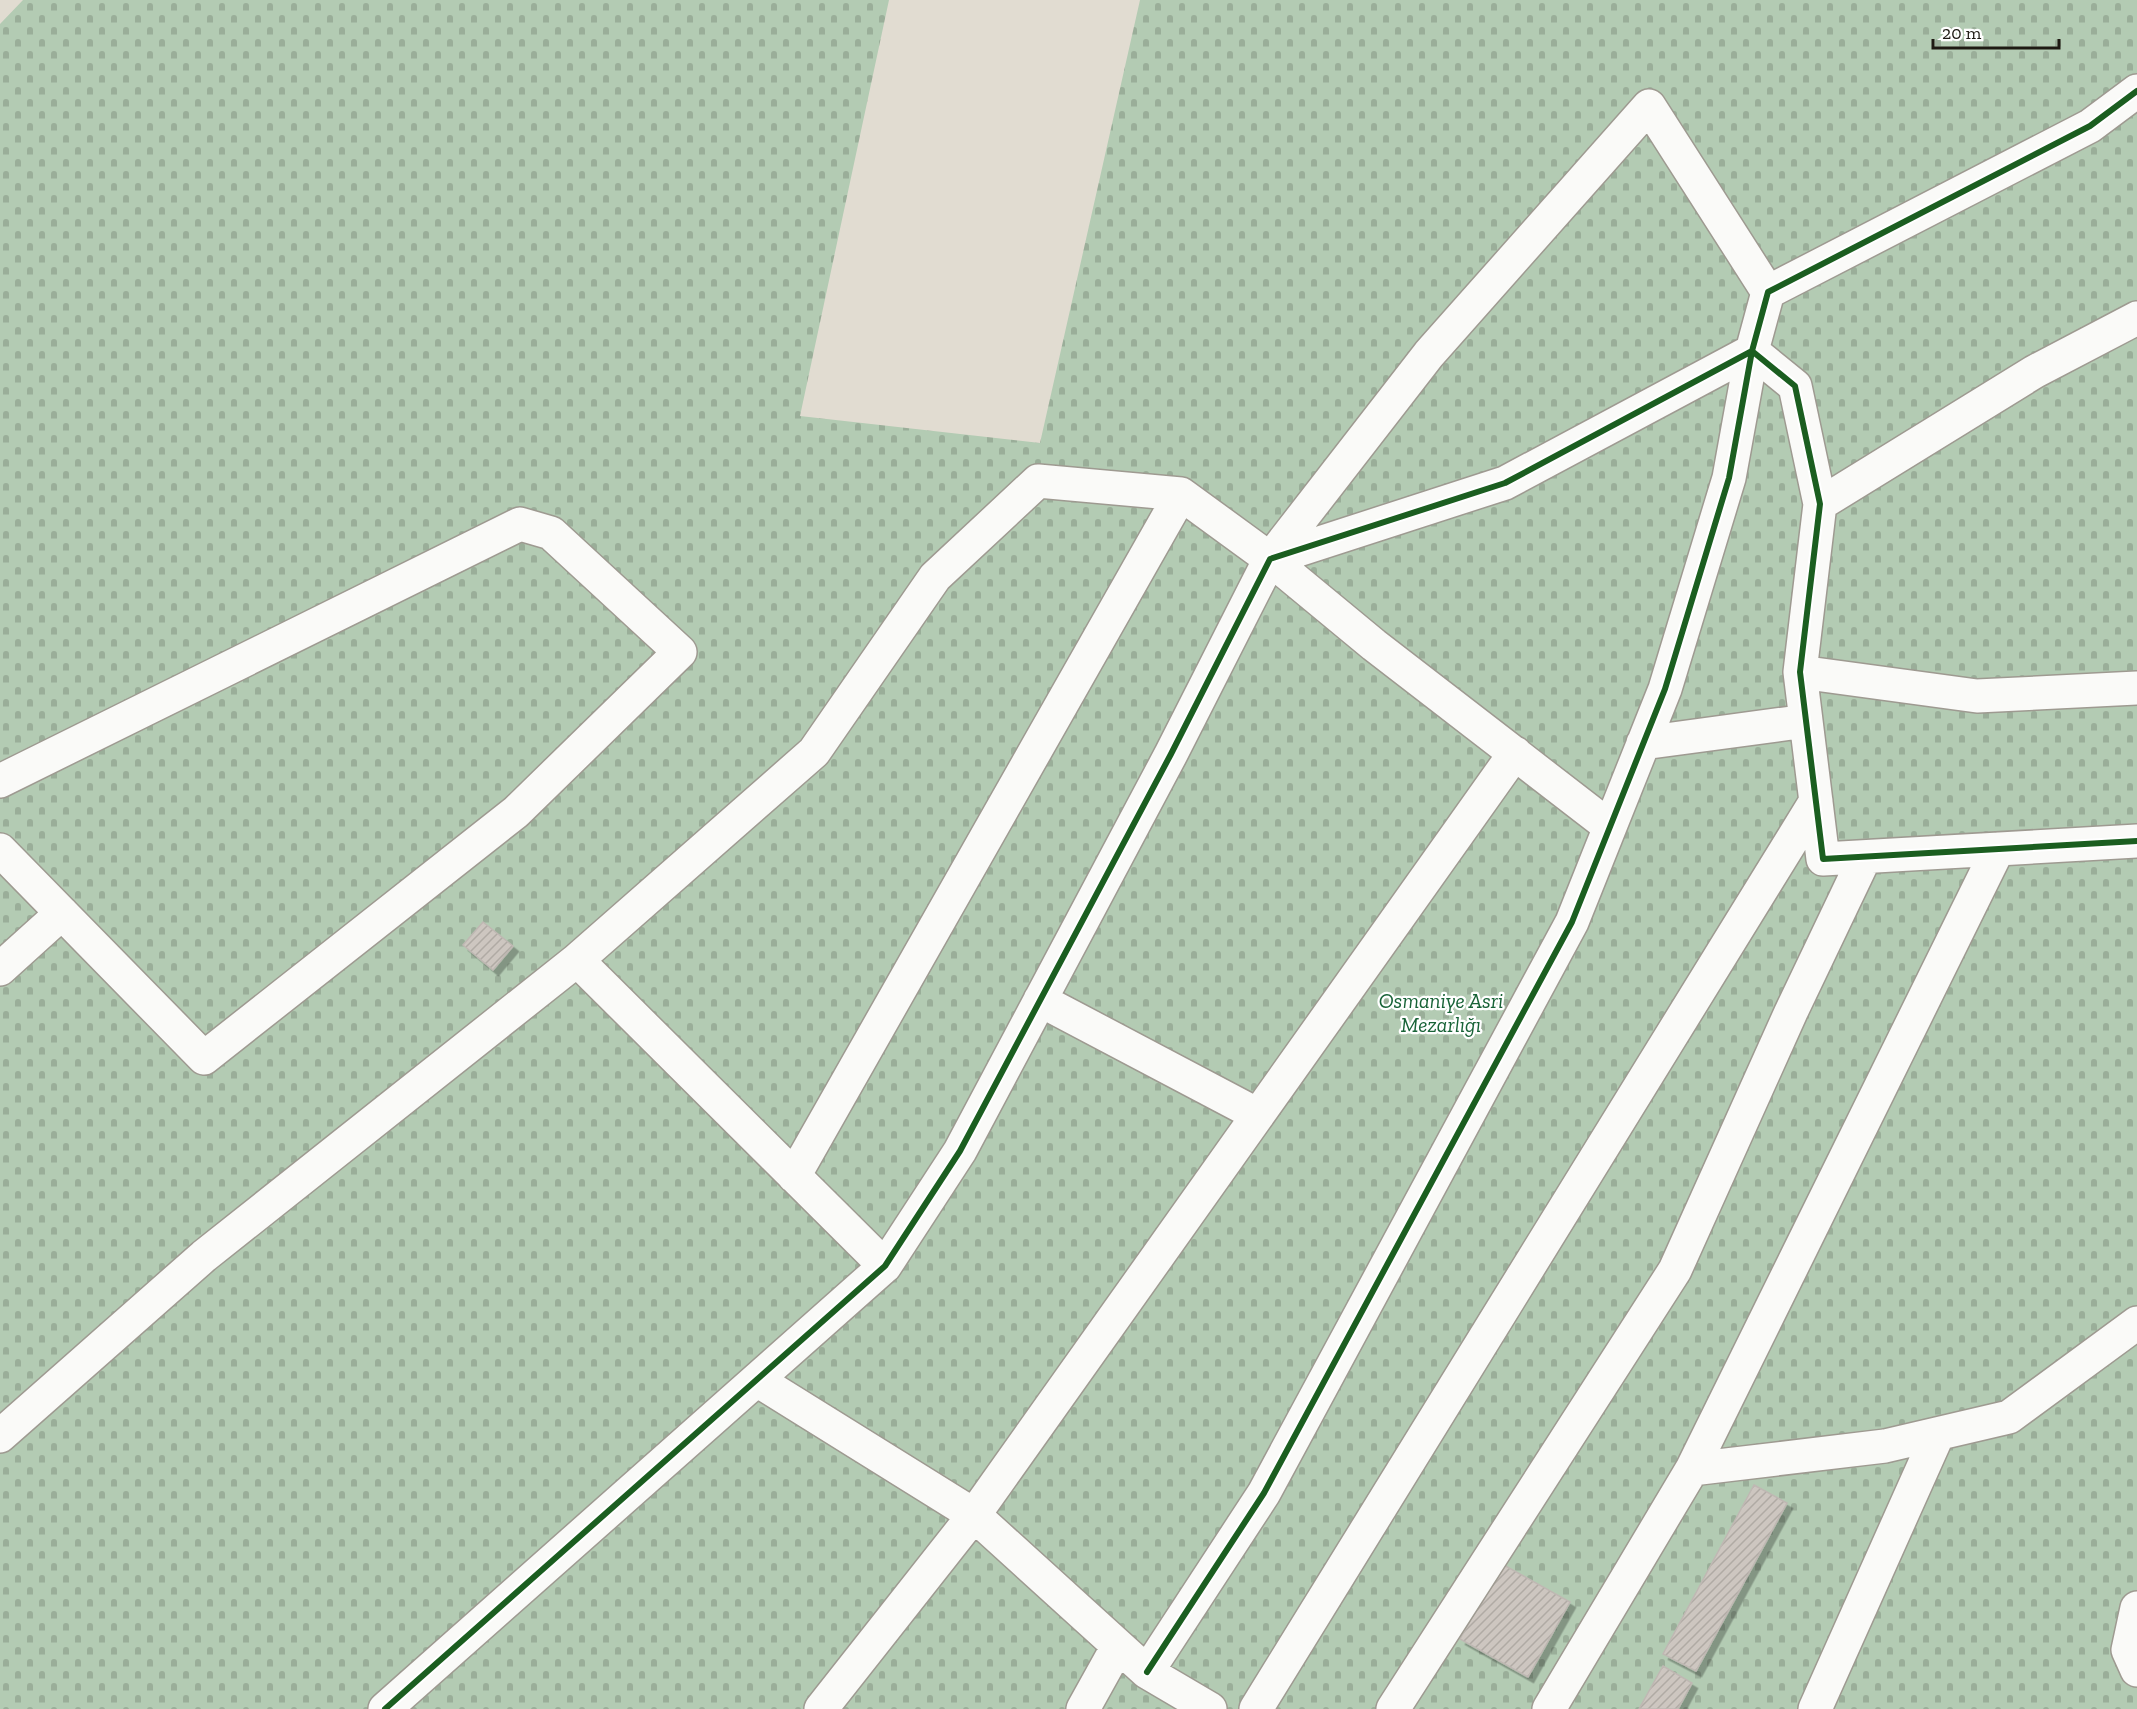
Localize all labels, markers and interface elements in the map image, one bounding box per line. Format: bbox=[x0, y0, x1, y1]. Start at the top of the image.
scale bar bbox=[1933, 12, 2059, 50]
text: 20 m bbox=[1942, 22, 1982, 44]
park label: Osmaniye Asri Mezarlığı bbox=[1379, 988, 1503, 1037]

